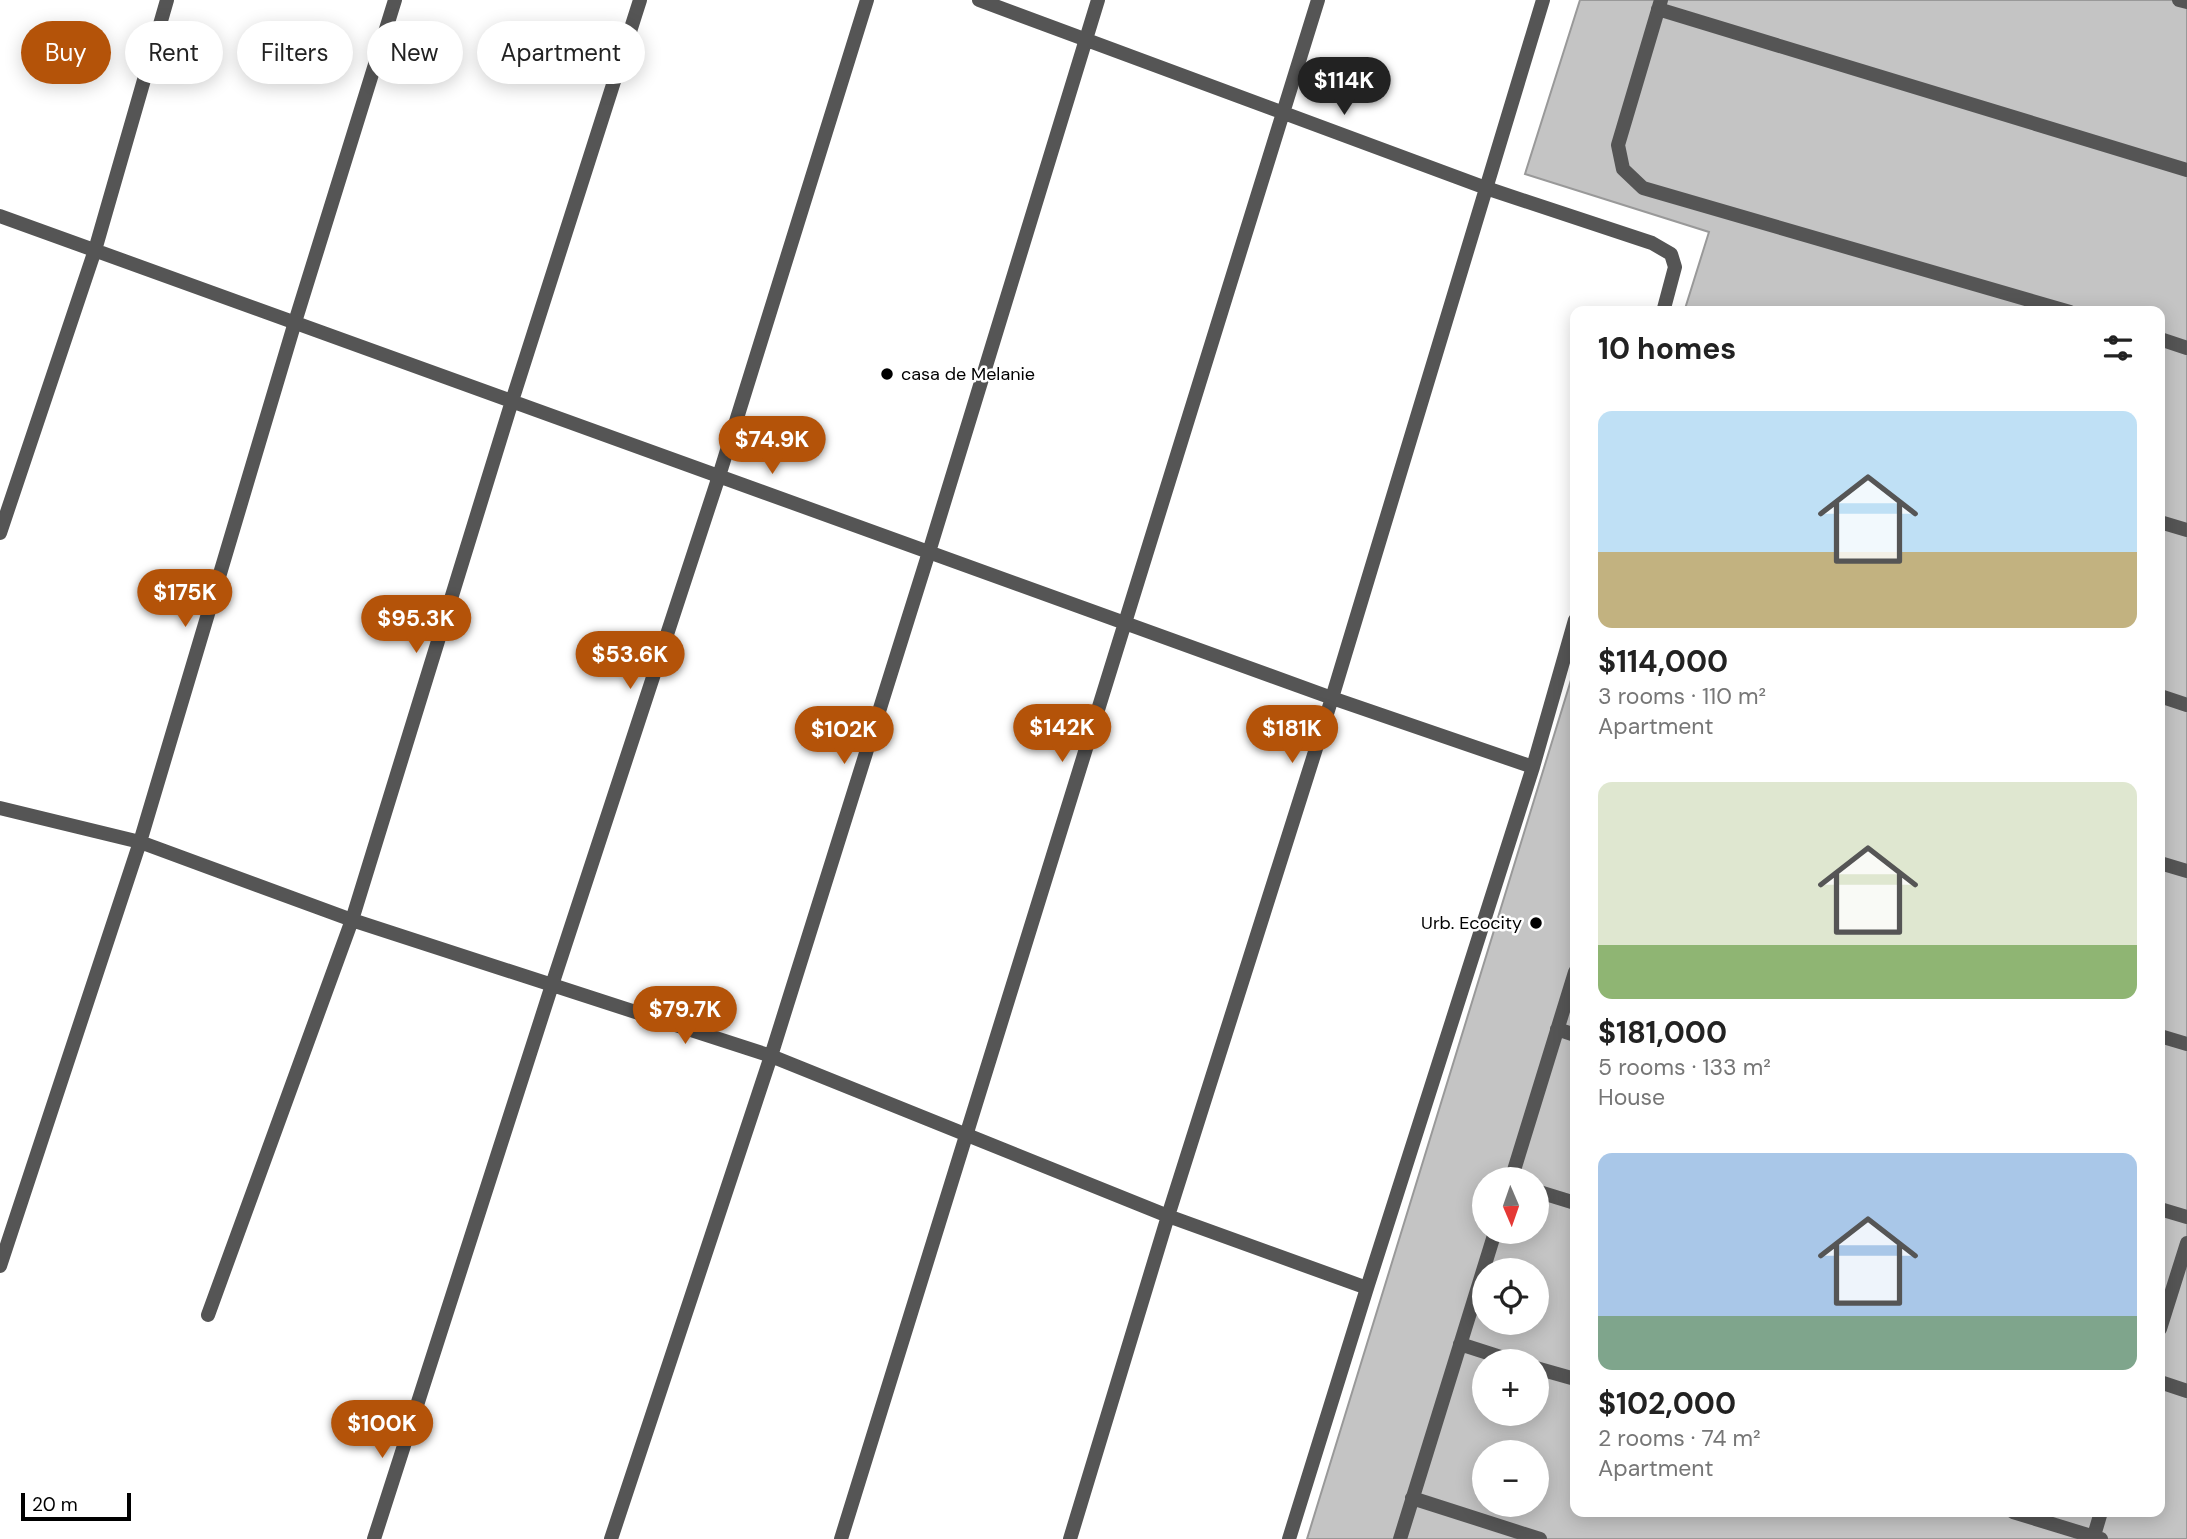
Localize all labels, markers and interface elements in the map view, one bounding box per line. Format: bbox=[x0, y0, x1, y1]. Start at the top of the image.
chip: Buy bbox=[21, 21, 111, 84]
chip: Rent bbox=[125, 21, 223, 84]
chip: Filters bbox=[237, 21, 353, 84]
chip: New bbox=[367, 21, 463, 84]
chip: Apartment bbox=[477, 21, 645, 84]
pin: $114K bbox=[1295, 58, 1393, 117]
text: $114K bbox=[1314, 65, 1374, 95]
text: 10 homes bbox=[1598, 329, 1736, 368]
icon: filters bbox=[2099, 329, 2137, 367]
place label: casa de Melanie bbox=[901, 362, 1035, 386]
marker: casa de Melanie bbox=[879, 366, 895, 382]
pin: $74.9K bbox=[715, 416, 829, 476]
text: $74.9K bbox=[735, 424, 809, 454]
icon: home bbox=[1805, 456, 1931, 582]
pin: $175K bbox=[136, 570, 234, 629]
text: $175K bbox=[153, 577, 217, 607]
pin: $95.3K bbox=[359, 596, 473, 655]
text: $95.3K bbox=[377, 603, 455, 633]
pin: $53.6K bbox=[573, 632, 687, 691]
text: $53.6K bbox=[592, 639, 668, 669]
text: $114,000 bbox=[1598, 642, 1728, 681]
text: 3 rooms · 110 m² bbox=[1598, 681, 1766, 711]
pin: $142K bbox=[1013, 704, 1111, 764]
pin: $102K bbox=[795, 706, 893, 766]
pin: $181K bbox=[1243, 706, 1341, 765]
text: Apartment bbox=[1598, 711, 1713, 741]
text: $142K bbox=[1029, 712, 1095, 742]
text: $181K bbox=[1262, 713, 1322, 743]
text: $102K bbox=[811, 714, 877, 744]
icon: home bbox=[1805, 827, 1931, 953]
place label: Urb. Ecocity bbox=[1421, 911, 1522, 935]
marker: Urb. Ecocity bbox=[1528, 915, 1544, 931]
pin: $79.7K bbox=[628, 986, 742, 1046]
text: $79.7K bbox=[649, 994, 721, 1024]
text: $181,000 bbox=[1598, 1013, 1727, 1052]
text: 5 rooms · 133 m² bbox=[1598, 1052, 1771, 1082]
text: House bbox=[1598, 1082, 1665, 1112]
north arrow bbox=[1472, 1167, 1549, 1244]
map controls bbox=[1472, 1167, 1549, 1517]
icon: home bbox=[1805, 1198, 1931, 1324]
button: locate bbox=[1472, 1258, 1549, 1335]
button: + bbox=[1472, 1349, 1549, 1426]
text: $102,000 bbox=[1598, 1384, 1736, 1423]
pin: $100K bbox=[333, 1400, 431, 1460]
text: $100K bbox=[347, 1408, 417, 1438]
text: 2 rooms · 74 m² bbox=[1598, 1423, 1761, 1453]
button: − bbox=[1472, 1440, 1549, 1517]
text: Apartment bbox=[1598, 1453, 1713, 1483]
scale bar bbox=[21, 1490, 131, 1522]
text: 20 m bbox=[32, 1492, 78, 1517]

